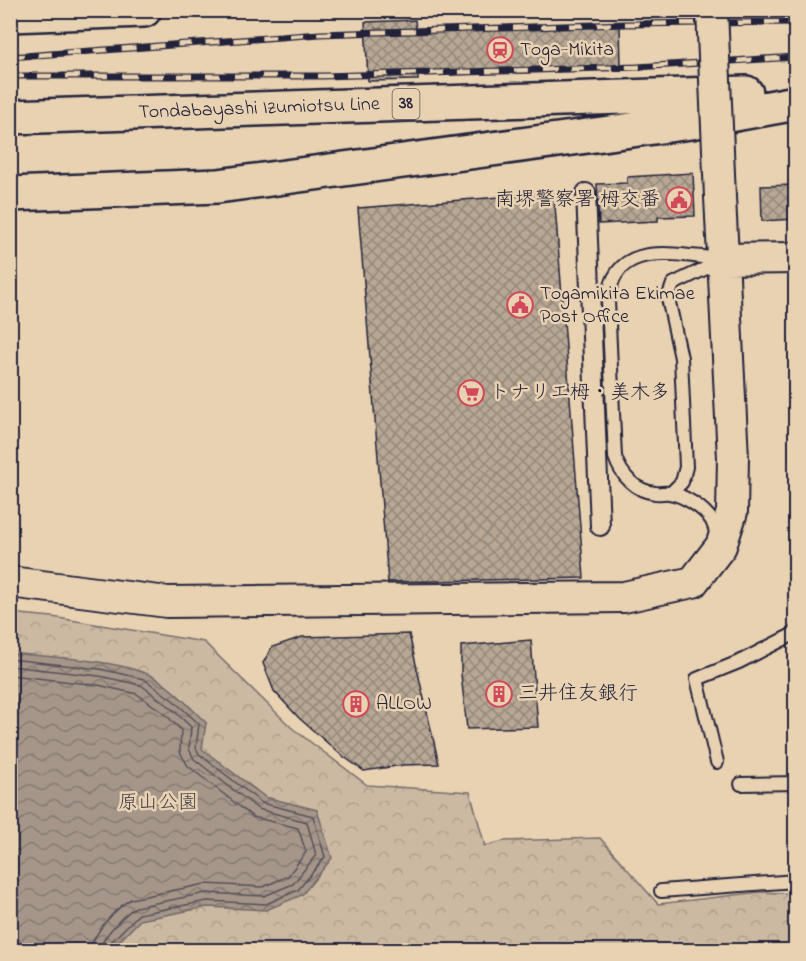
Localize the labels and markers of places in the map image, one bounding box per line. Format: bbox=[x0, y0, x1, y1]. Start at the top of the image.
station icon: Toga-Mikita bbox=[485, 35, 515, 65]
place label: Toga-Mikita bbox=[520, 36, 614, 66]
public building icon: 南堺警察署 栂交番 bbox=[664, 185, 694, 215]
place label: 南堺警察署 栂交番 bbox=[495, 186, 660, 215]
place label: Togamikita Ekimae Post Office bbox=[540, 280, 695, 332]
public building icon: Togamikita Ekimae Post Office bbox=[505, 290, 535, 320]
supermarket icon: トナリエ栂・美木多 bbox=[456, 378, 486, 408]
place label: トナリエ栂・美木多 bbox=[490, 379, 670, 408]
building icon: 三井住友銀行 bbox=[484, 679, 514, 709]
place label: 三井住友銀行 bbox=[518, 680, 638, 709]
building icon: ALLOW bbox=[341, 689, 371, 719]
place label: ALLOW bbox=[376, 690, 432, 719]

